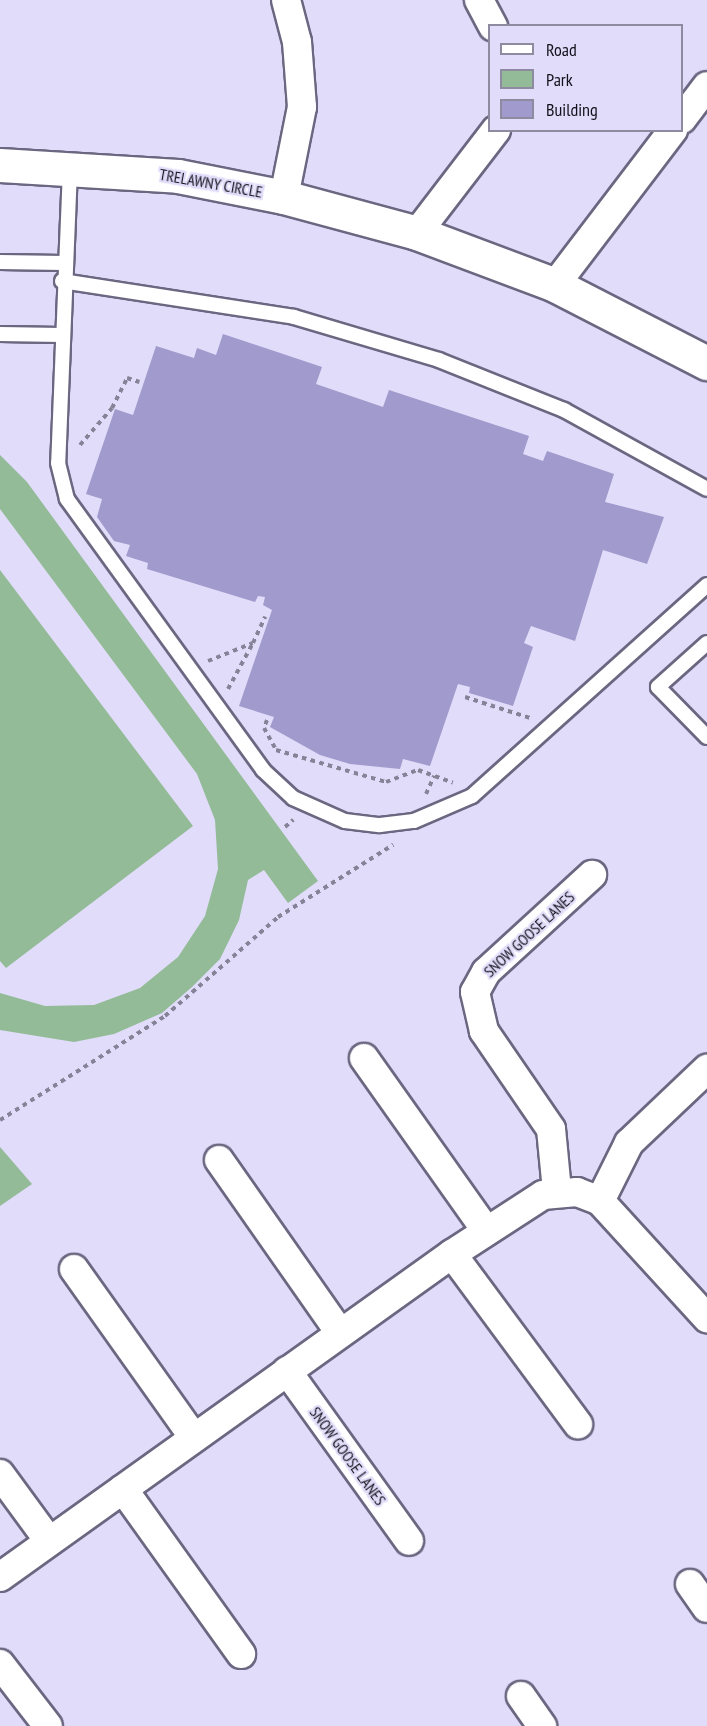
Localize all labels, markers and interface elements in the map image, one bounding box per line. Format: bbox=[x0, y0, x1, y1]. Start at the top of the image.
legend bbox=[488, 24, 683, 132]
text: Road bbox=[546, 38, 577, 61]
text: Park bbox=[546, 68, 573, 91]
text: Building bbox=[546, 98, 598, 121]
street label: TRELAWNY CIRCLE bbox=[158, 164, 264, 202]
street label: SNOW GOOSE LANES bbox=[480, 887, 578, 981]
street label: SNOW GOOSE LANES bbox=[306, 1403, 390, 1509]

